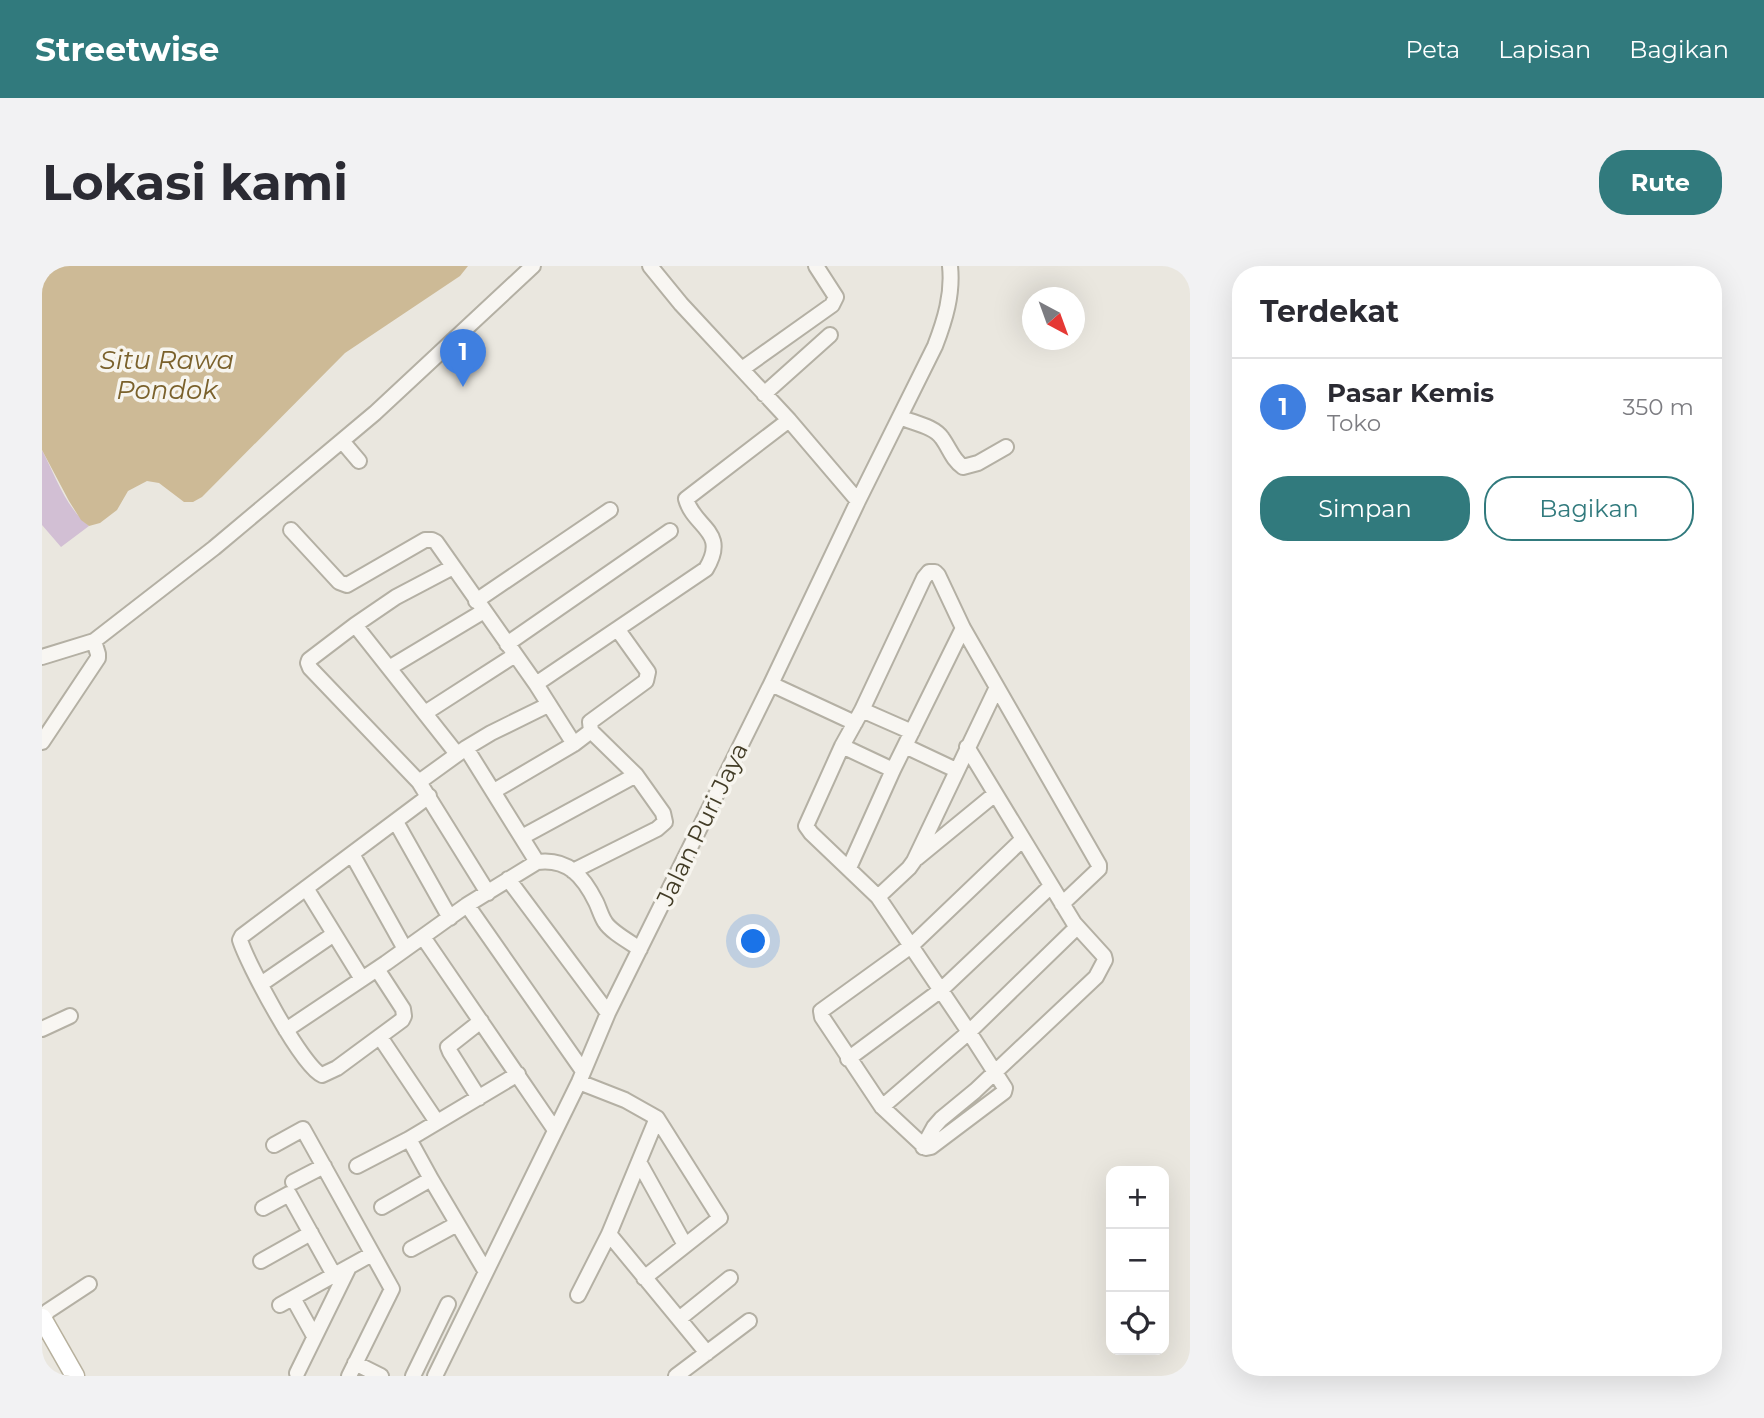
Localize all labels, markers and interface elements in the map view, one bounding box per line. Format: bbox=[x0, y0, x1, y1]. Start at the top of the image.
text: Streetwise bbox=[35, 29, 219, 69]
text: Peta bbox=[1405, 35, 1460, 64]
text: Lapisan bbox=[1498, 35, 1591, 64]
text: Bagikan bbox=[1629, 35, 1729, 64]
button: Rute bbox=[1599, 150, 1722, 215]
text: Lokasi kami bbox=[42, 153, 348, 212]
north arrow bbox=[1022, 287, 1085, 350]
text: Terdekat bbox=[1260, 293, 1399, 330]
pin: 1 bbox=[440, 329, 486, 387]
water label: Situ Rawa Pondok bbox=[100, 344, 234, 406]
text: Pasar Kemis bbox=[1327, 377, 1494, 409]
text: 1 bbox=[1278, 393, 1288, 421]
text: 350 m bbox=[1623, 393, 1694, 421]
text: Toko bbox=[1327, 409, 1381, 437]
button: Simpan bbox=[1260, 476, 1470, 541]
button: Bagikan bbox=[1484, 476, 1694, 541]
street label: Jalan Puri Jaya bbox=[650, 738, 754, 911]
your location bbox=[736, 924, 770, 958]
map controls bbox=[1106, 1166, 1169, 1355]
button: + bbox=[1106, 1166, 1169, 1229]
button: − bbox=[1106, 1229, 1169, 1292]
button: locate bbox=[1106, 1292, 1169, 1355]

